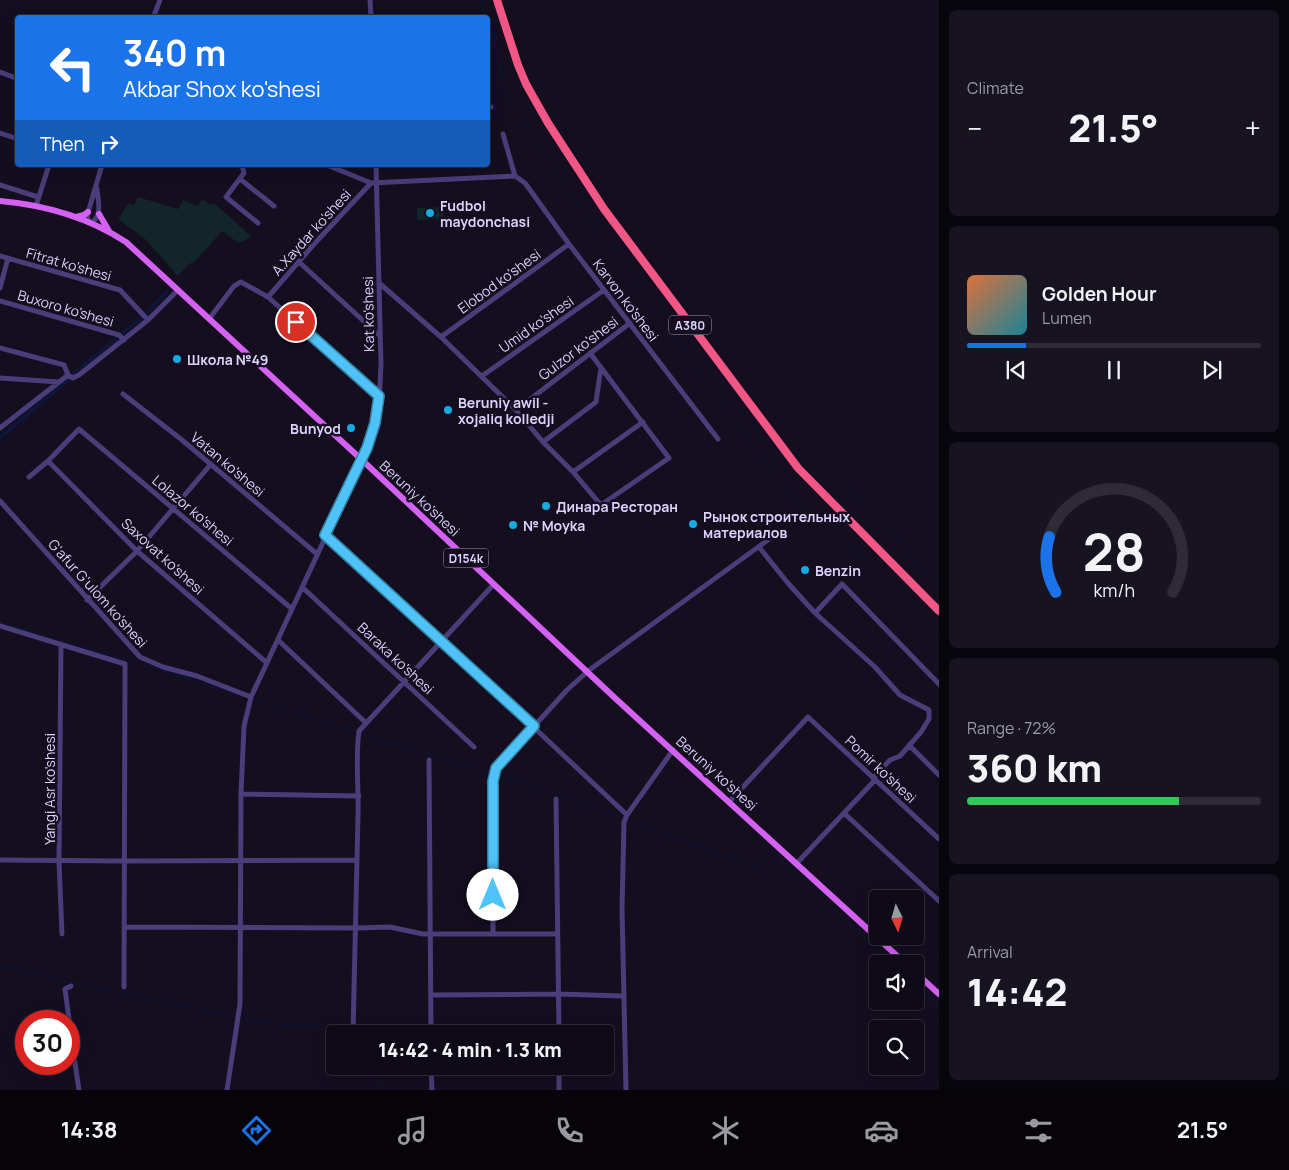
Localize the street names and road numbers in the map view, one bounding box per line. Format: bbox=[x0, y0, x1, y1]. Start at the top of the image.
street label: A.Xaydar ko'shesi bbox=[267, 185, 355, 279]
street label: Fitrat ko'shesi bbox=[24, 243, 114, 285]
street label: Elobod ko'shesi bbox=[454, 244, 544, 318]
street label: Karvon ko'shesi bbox=[589, 255, 663, 345]
street label: Kat ko'shesi bbox=[358, 276, 378, 352]
street label: Buxoro ko'shesi bbox=[16, 285, 116, 331]
street label: Umid ko'shesi bbox=[495, 291, 577, 357]
street label: Gulzor ko'shesi bbox=[534, 312, 622, 384]
road number: A380 bbox=[669, 316, 711, 334]
street label: Vatan ko'shesi bbox=[187, 427, 269, 501]
street label: Beruniy ko'shesi bbox=[376, 456, 464, 540]
street label: Lolazor ko'shesi bbox=[148, 470, 238, 550]
street label: Saxovat ko'shesi bbox=[117, 514, 209, 598]
street label: G'afur G'ulom ko'shesi bbox=[44, 535, 152, 651]
road number: D154k bbox=[444, 548, 488, 568]
street label: Baraka ko'shesi bbox=[354, 618, 438, 698]
street label: Pomir ko'shesi bbox=[841, 731, 921, 807]
street label: Beruniy ko'shesi bbox=[672, 732, 762, 814]
street label: Yangi Asr ko'shesi bbox=[40, 733, 59, 845]

